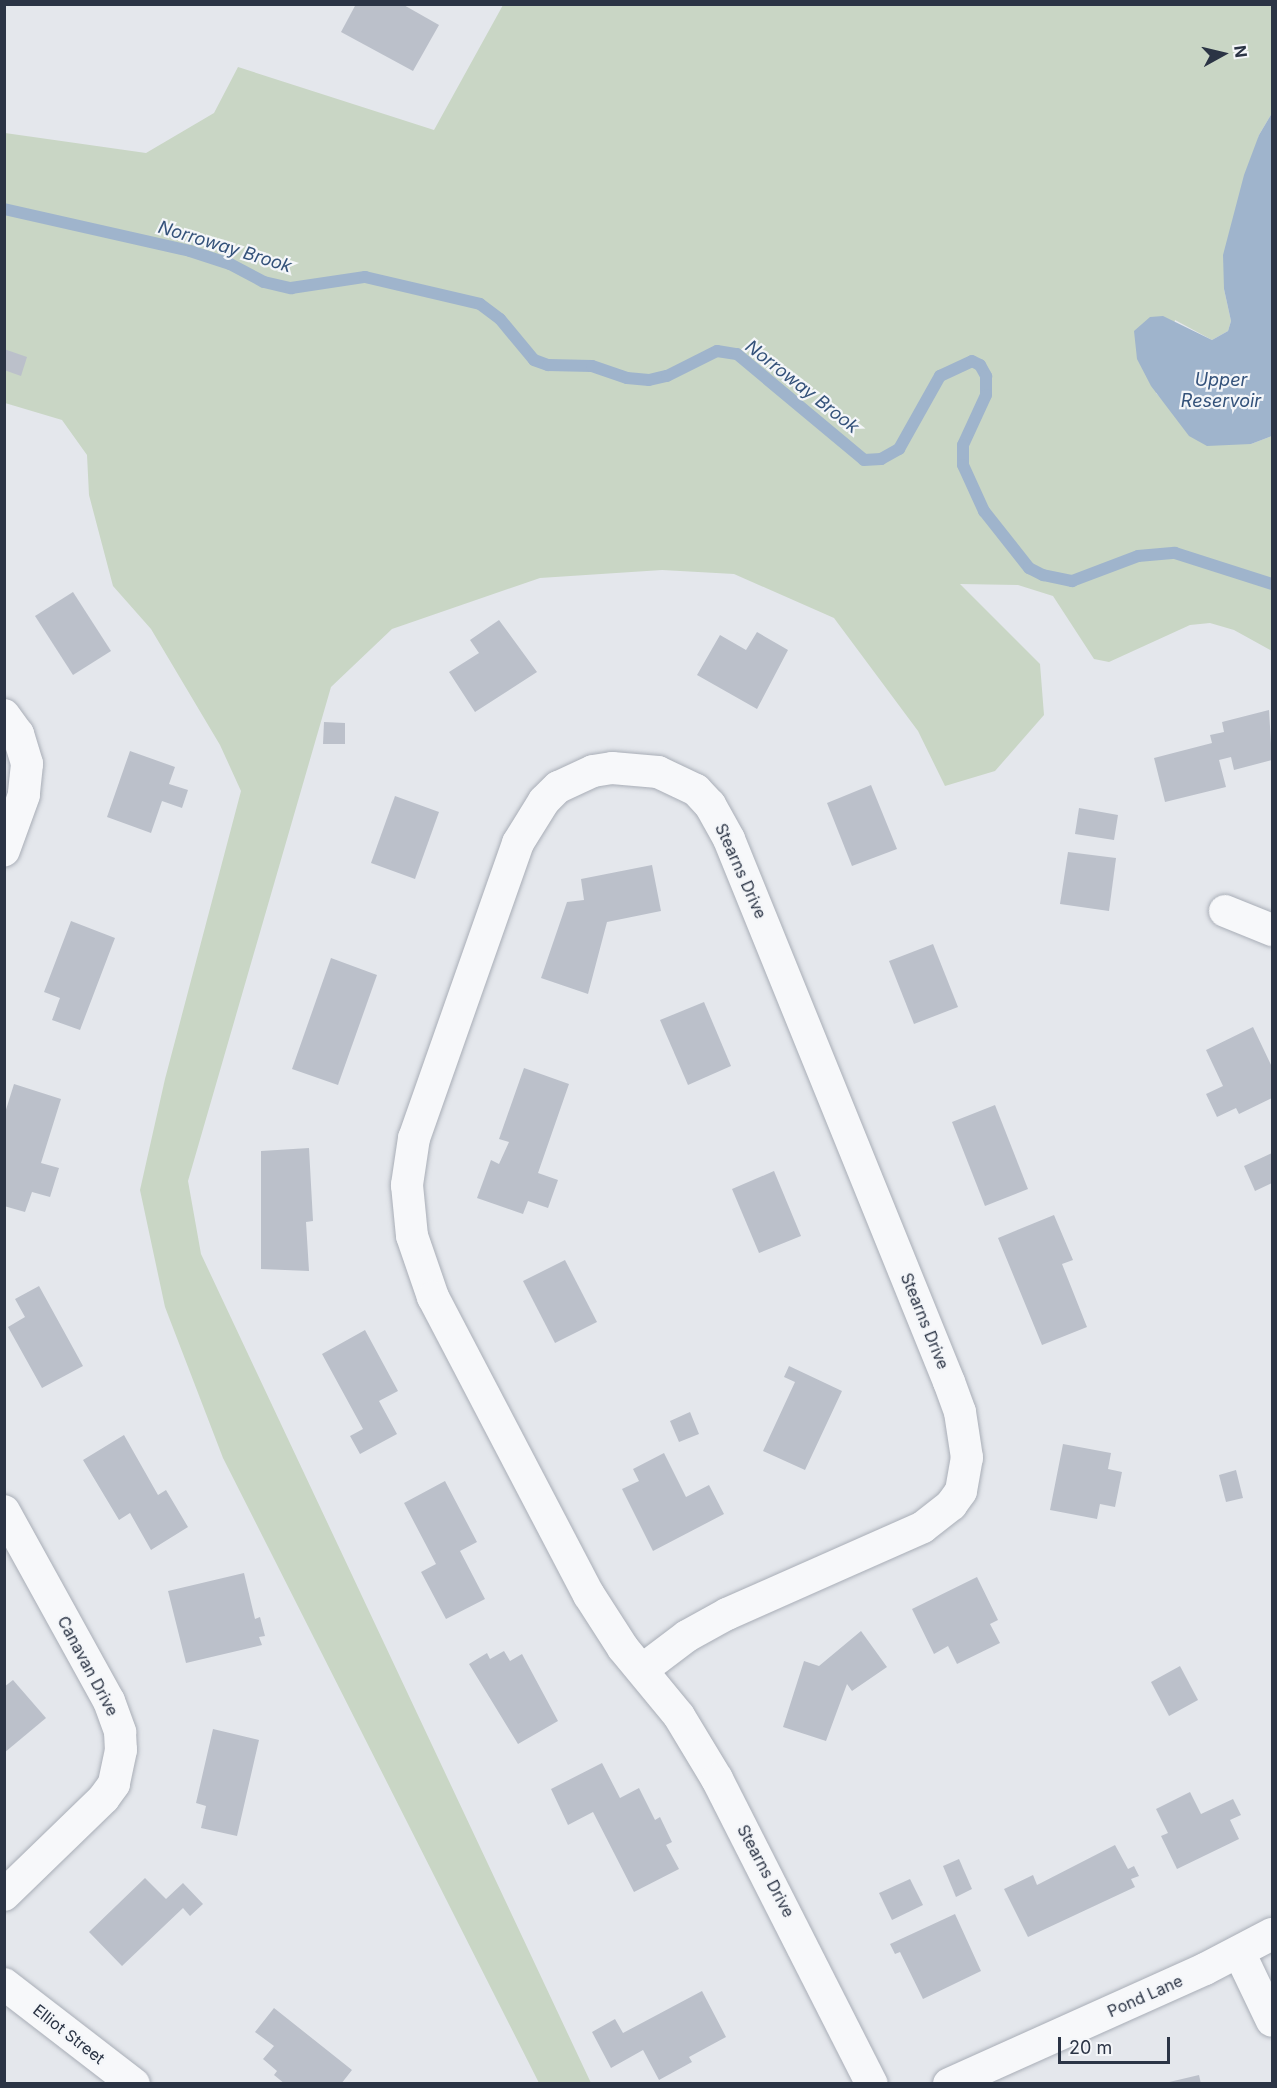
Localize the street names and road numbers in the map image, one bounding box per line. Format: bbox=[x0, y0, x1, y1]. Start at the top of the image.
street label: Stearns Drive bbox=[711, 820, 771, 922]
street label: Stearns Drive bbox=[897, 1270, 953, 1372]
street label: Canavan Drive bbox=[54, 1613, 122, 1719]
street label: Stearns Drive bbox=[734, 1821, 798, 1921]
street label: Pond Lane bbox=[1104, 1971, 1186, 2021]
street label: Elliot Street bbox=[29, 2000, 109, 2068]

